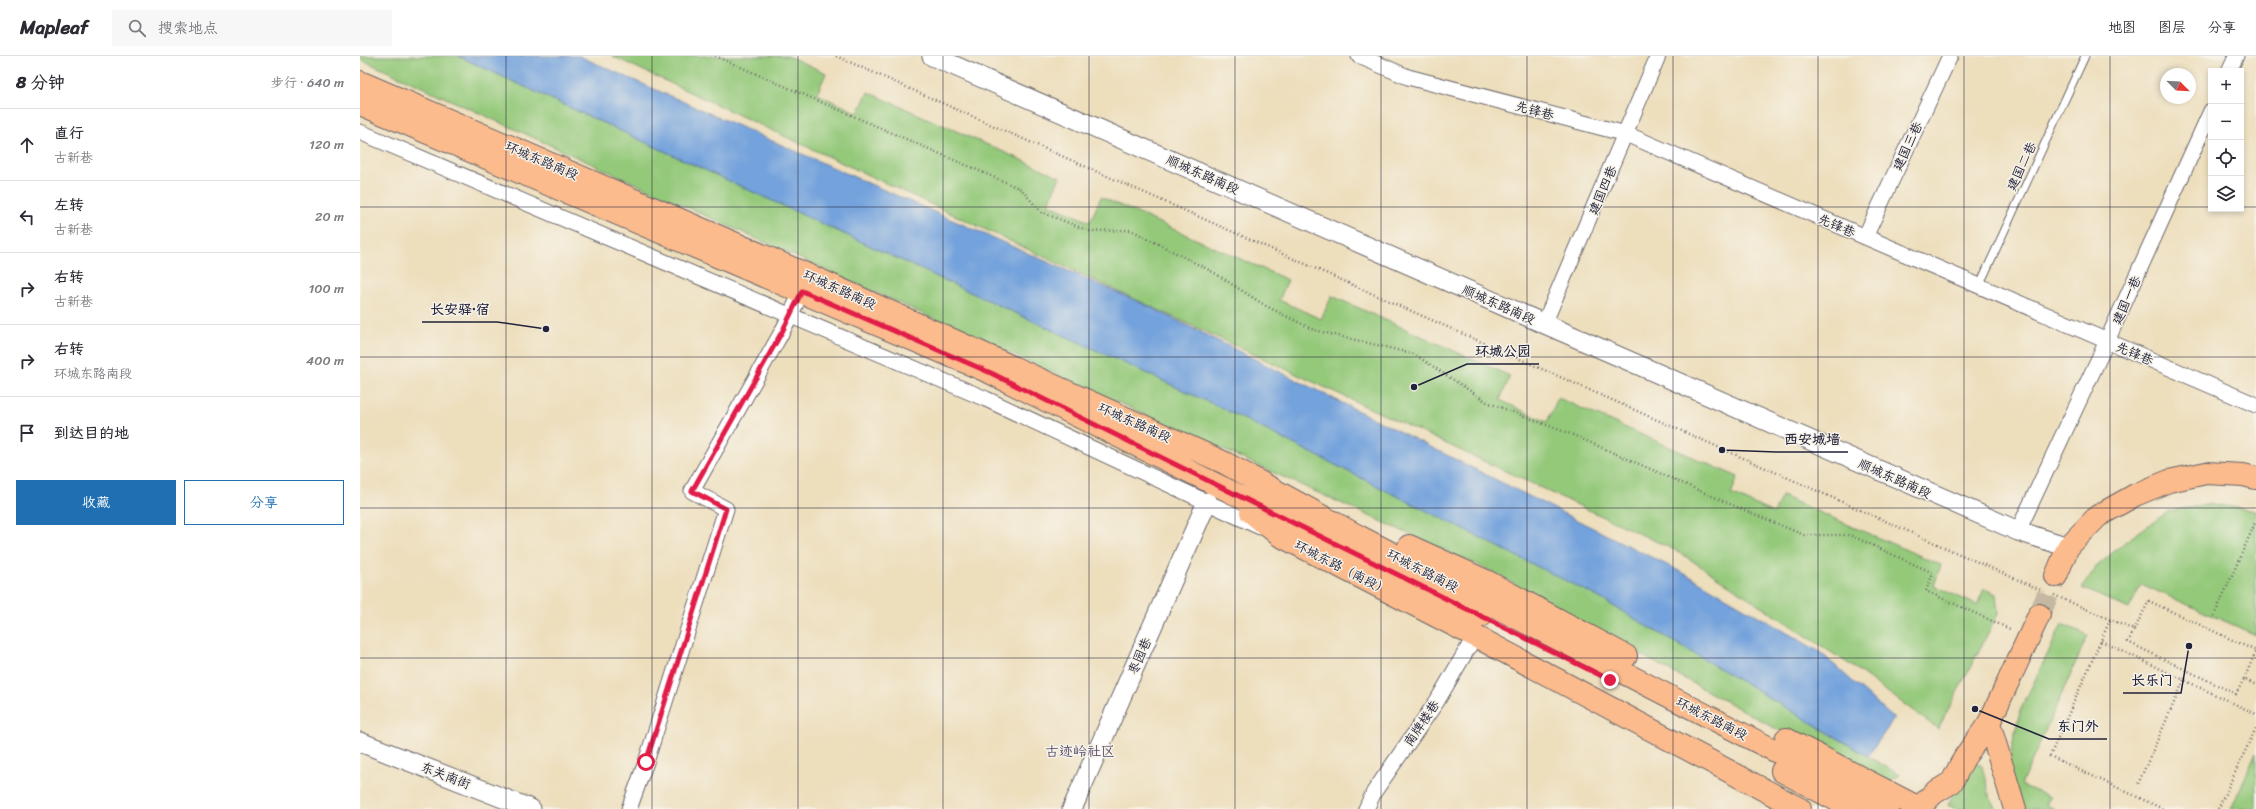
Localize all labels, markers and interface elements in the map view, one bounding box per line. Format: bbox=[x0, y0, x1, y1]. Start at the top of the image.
search box bbox=[112, 10, 392, 46]
text: Mapleaf bbox=[20, 11, 88, 44]
text: 搜索地点 bbox=[158, 15, 218, 41]
text: 地图 bbox=[2108, 15, 2136, 40]
text: 图层 bbox=[2158, 15, 2186, 40]
text: 分享 bbox=[2208, 15, 2236, 40]
icon: search bbox=[126, 17, 148, 39]
text: 8 分钟 bbox=[16, 67, 65, 97]
north arrow bbox=[2160, 68, 2196, 104]
map controls bbox=[2208, 68, 2244, 212]
button: + bbox=[2208, 68, 2244, 104]
text: 步行 · 640 m bbox=[271, 71, 344, 94]
street label: 先锋巷 bbox=[1513, 94, 1557, 127]
button: − bbox=[2208, 104, 2244, 140]
street label: 建国三巷 bbox=[1886, 118, 1929, 175]
text: 直行 bbox=[54, 120, 84, 146]
text: 120 m bbox=[309, 133, 344, 156]
icon: ahead bbox=[16, 134, 38, 156]
street label: 环城东路南段 bbox=[501, 135, 582, 186]
street label: 建国二巷 bbox=[2000, 138, 2043, 195]
button: locate bbox=[2208, 140, 2244, 176]
text: 古新巷 bbox=[54, 146, 93, 169]
street label: 顺城东路南段 bbox=[1162, 148, 1243, 201]
street label: 建国四巷 bbox=[1582, 162, 1623, 219]
button: layers bbox=[2208, 176, 2244, 212]
text: 左转 bbox=[54, 192, 84, 218]
text: 20 m bbox=[315, 205, 344, 228]
icon: left bbox=[16, 206, 38, 228]
street label: 先锋巷 bbox=[1814, 207, 1859, 244]
text: 古新巷 bbox=[54, 218, 93, 241]
street label: 环城东路南段 bbox=[799, 263, 880, 316]
text: 右转 bbox=[54, 264, 84, 290]
street label: 建国一巷 bbox=[2105, 272, 2148, 329]
text: 100 m bbox=[309, 277, 344, 300]
icon: right bbox=[16, 278, 38, 300]
street label: 顺城东路南段 bbox=[1458, 278, 1539, 331]
text: 古新巷 bbox=[54, 290, 93, 313]
callout: 长安驿·宿 bbox=[422, 296, 497, 322]
text: 长安驿·宿 bbox=[430, 297, 490, 322]
street label: 先锋巷 bbox=[2112, 335, 2157, 372]
text: 右转 bbox=[54, 336, 84, 362]
callout: 环城公园 bbox=[1467, 338, 1539, 364]
text: 环城公园 bbox=[1475, 339, 1531, 364]
text: 400 m bbox=[306, 349, 344, 372]
icon: right bbox=[16, 350, 38, 372]
text: 环城东路南段 bbox=[54, 362, 132, 385]
street label: 环城东路南段 bbox=[1094, 396, 1175, 449]
text: 到达目的地 bbox=[54, 420, 129, 446]
icon: arrive bbox=[16, 422, 38, 444]
callout: 西安城墙 bbox=[1776, 426, 1848, 452]
text: 西安城墙 bbox=[1784, 427, 1840, 452]
street label: 顺城东路南段 bbox=[1854, 452, 1935, 505]
button: 收藏 bbox=[16, 480, 176, 525]
button: 分享 bbox=[184, 480, 344, 525]
street label: 环城东路（南段） bbox=[1290, 534, 1393, 601]
street label: 环城东路南段 bbox=[1383, 542, 1463, 598]
street label: 枣园巷 bbox=[1121, 634, 1158, 679]
callout: 长乐门 bbox=[2123, 667, 2181, 693]
text: 长乐门 bbox=[2131, 668, 2173, 693]
route end bbox=[1601, 671, 1619, 689]
street label: 环城东路南段 bbox=[1672, 690, 1752, 746]
street label: 南牌楼巷 bbox=[1397, 695, 1445, 751]
callout: 东门外 bbox=[2049, 713, 2107, 739]
text: 东门外 bbox=[2057, 714, 2099, 739]
district label: 古迹岭社区 bbox=[1045, 739, 1115, 764]
route start bbox=[637, 753, 655, 771]
street label: 东关南街 bbox=[417, 755, 474, 796]

